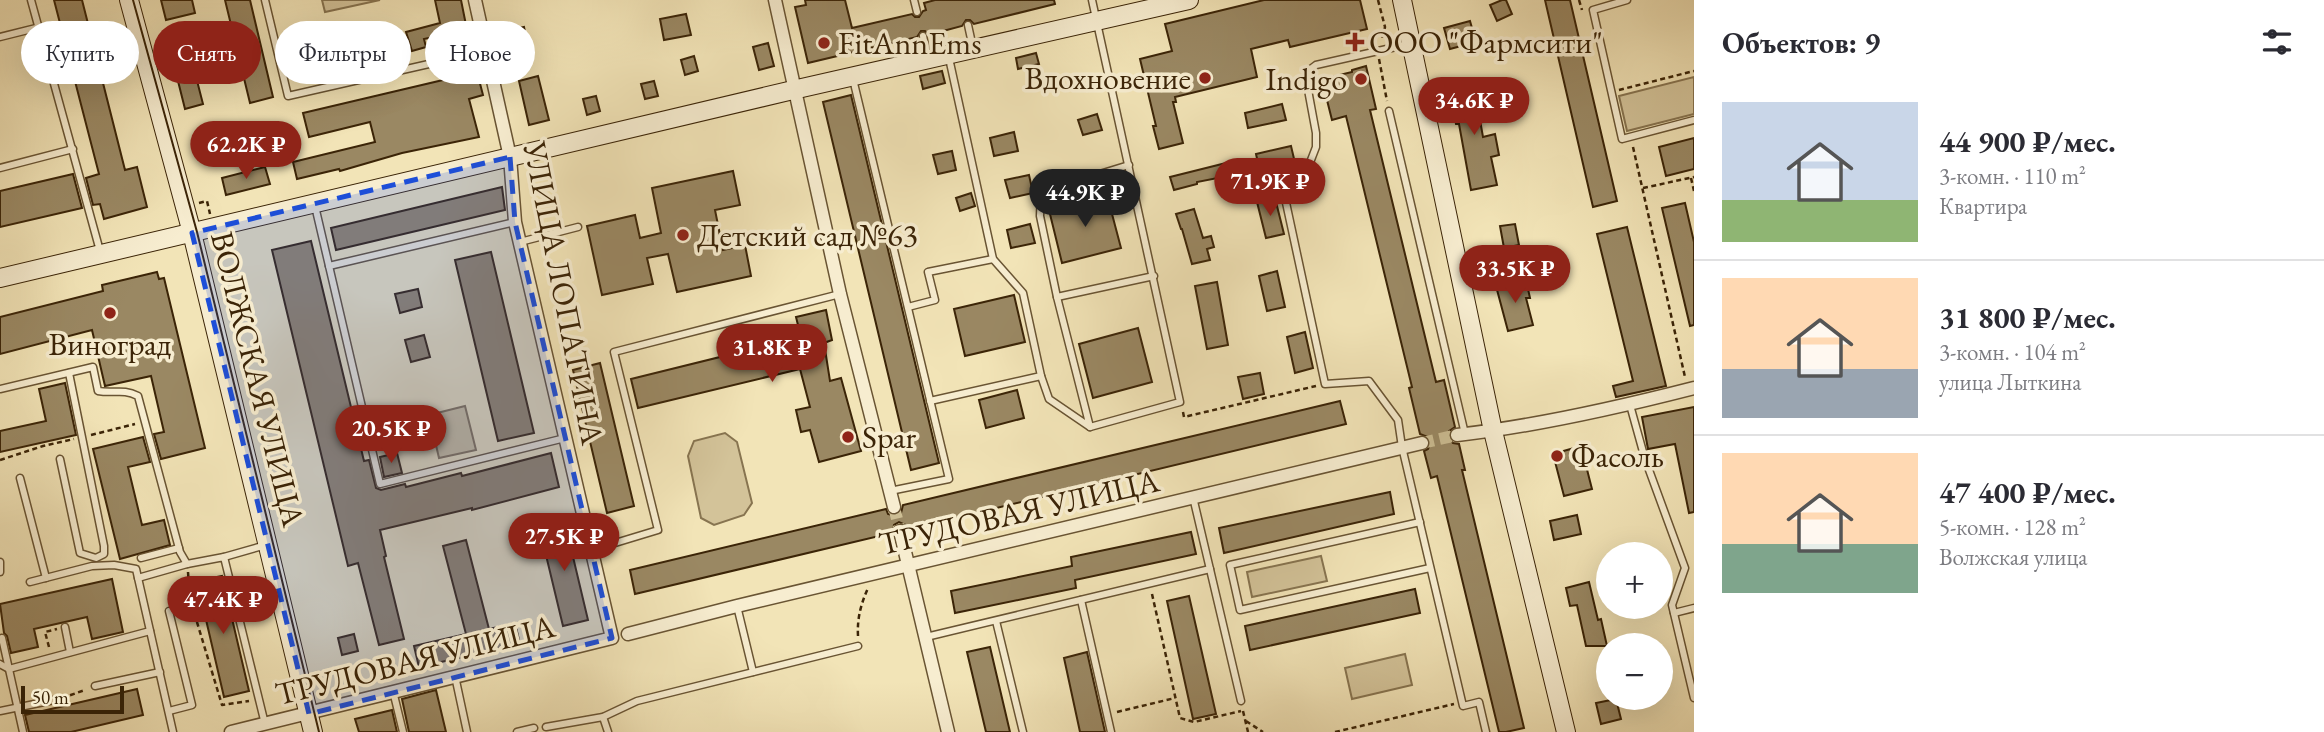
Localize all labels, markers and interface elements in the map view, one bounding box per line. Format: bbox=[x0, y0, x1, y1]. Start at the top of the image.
chip: Купить bbox=[21, 21, 139, 84]
chip: Снять bbox=[153, 21, 261, 84]
chip: Фильтры bbox=[275, 21, 411, 84]
chip: Новое bbox=[425, 21, 535, 84]
place label: ООО "Фармсити" bbox=[1369, 21, 1603, 63]
place label: FitAnnEms bbox=[838, 22, 982, 64]
text: Объектов: 9 bbox=[1722, 23, 1880, 62]
icon: filters bbox=[2258, 23, 2296, 61]
marker: ООО "Фармсити" bbox=[1347, 34, 1363, 50]
marker: FitAnnEms bbox=[816, 35, 832, 51]
place label: Вдохновение bbox=[1025, 57, 1191, 99]
place label: Indigo bbox=[1265, 58, 1347, 100]
marker: Вдохновение bbox=[1197, 70, 1213, 86]
marker: Indigo bbox=[1353, 71, 1369, 87]
pin: 34.6K ₽ bbox=[1409, 78, 1539, 137]
text: 34.6K ₽ bbox=[1434, 85, 1514, 115]
pin: 62.2K ₽ bbox=[181, 122, 311, 181]
text: 44 900 ₽/мес. bbox=[1939, 122, 2116, 161]
text: 62.2K ₽ bbox=[206, 129, 286, 159]
icon: home bbox=[1778, 130, 1862, 214]
street label: УЛИЦА ЛОПАТИНА bbox=[514, 137, 614, 449]
pin: 71.9K ₽ bbox=[1205, 158, 1335, 218]
text: 3-комн. · 110 m² bbox=[1939, 161, 2086, 191]
text: 71.9K ₽ bbox=[1230, 166, 1310, 196]
pin: 44.9K ₽ bbox=[1020, 170, 1150, 229]
text: 44.9K ₽ bbox=[1045, 177, 1125, 207]
text: Квартира bbox=[1939, 191, 2027, 221]
place label: Детский сад №63 bbox=[697, 214, 918, 256]
street label: ВОЛЖСКАЯ УЛИЦА bbox=[201, 227, 315, 532]
marker: Детский сад №63 bbox=[675, 227, 691, 243]
pin: 33.5K ₽ bbox=[1450, 246, 1580, 305]
text: 33.5K ₽ bbox=[1475, 253, 1555, 283]
text: 31 800 ₽/мес. bbox=[1939, 298, 2116, 337]
marker: Виноград bbox=[102, 305, 118, 321]
icon: home bbox=[1778, 306, 1862, 390]
place label: Виноград bbox=[49, 323, 172, 365]
pin: 31.8K ₽ bbox=[707, 324, 837, 384]
text: 31.8K ₽ bbox=[732, 332, 812, 362]
text: 3-комн. · 104 m² bbox=[1939, 337, 2086, 367]
text: улица Лыткина bbox=[1939, 367, 2081, 397]
pin: 20.5K ₽ bbox=[326, 406, 456, 465]
text: 20.5K ₽ bbox=[351, 413, 431, 443]
place label: Spar bbox=[862, 416, 917, 458]
marker: Spar bbox=[840, 429, 856, 445]
place label: Фасоль bbox=[1571, 435, 1664, 477]
marker: Фасоль bbox=[1549, 448, 1565, 464]
street label: ТРУДОВАЯ УЛИЦА bbox=[875, 459, 1164, 565]
text: 47 400 ₽/мес. bbox=[1939, 473, 2116, 512]
icon: home bbox=[1778, 481, 1862, 565]
text: 5-комн. · 128 m² bbox=[1939, 512, 2086, 542]
pin: 27.5K ₽ bbox=[499, 514, 629, 573]
text: 27.5K ₽ bbox=[524, 521, 604, 551]
map controls bbox=[1596, 542, 1673, 710]
button: + bbox=[1596, 542, 1673, 619]
text: Волжская улица bbox=[1939, 542, 2087, 572]
pin: 47.4K ₽ bbox=[158, 576, 288, 636]
text: 47.4K ₽ bbox=[183, 584, 263, 614]
street label: ТРУДОВАЯ УЛИЦА bbox=[271, 605, 560, 715]
button: − bbox=[1596, 633, 1673, 710]
scale bar bbox=[21, 683, 124, 715]
text: 50 m bbox=[32, 685, 69, 710]

